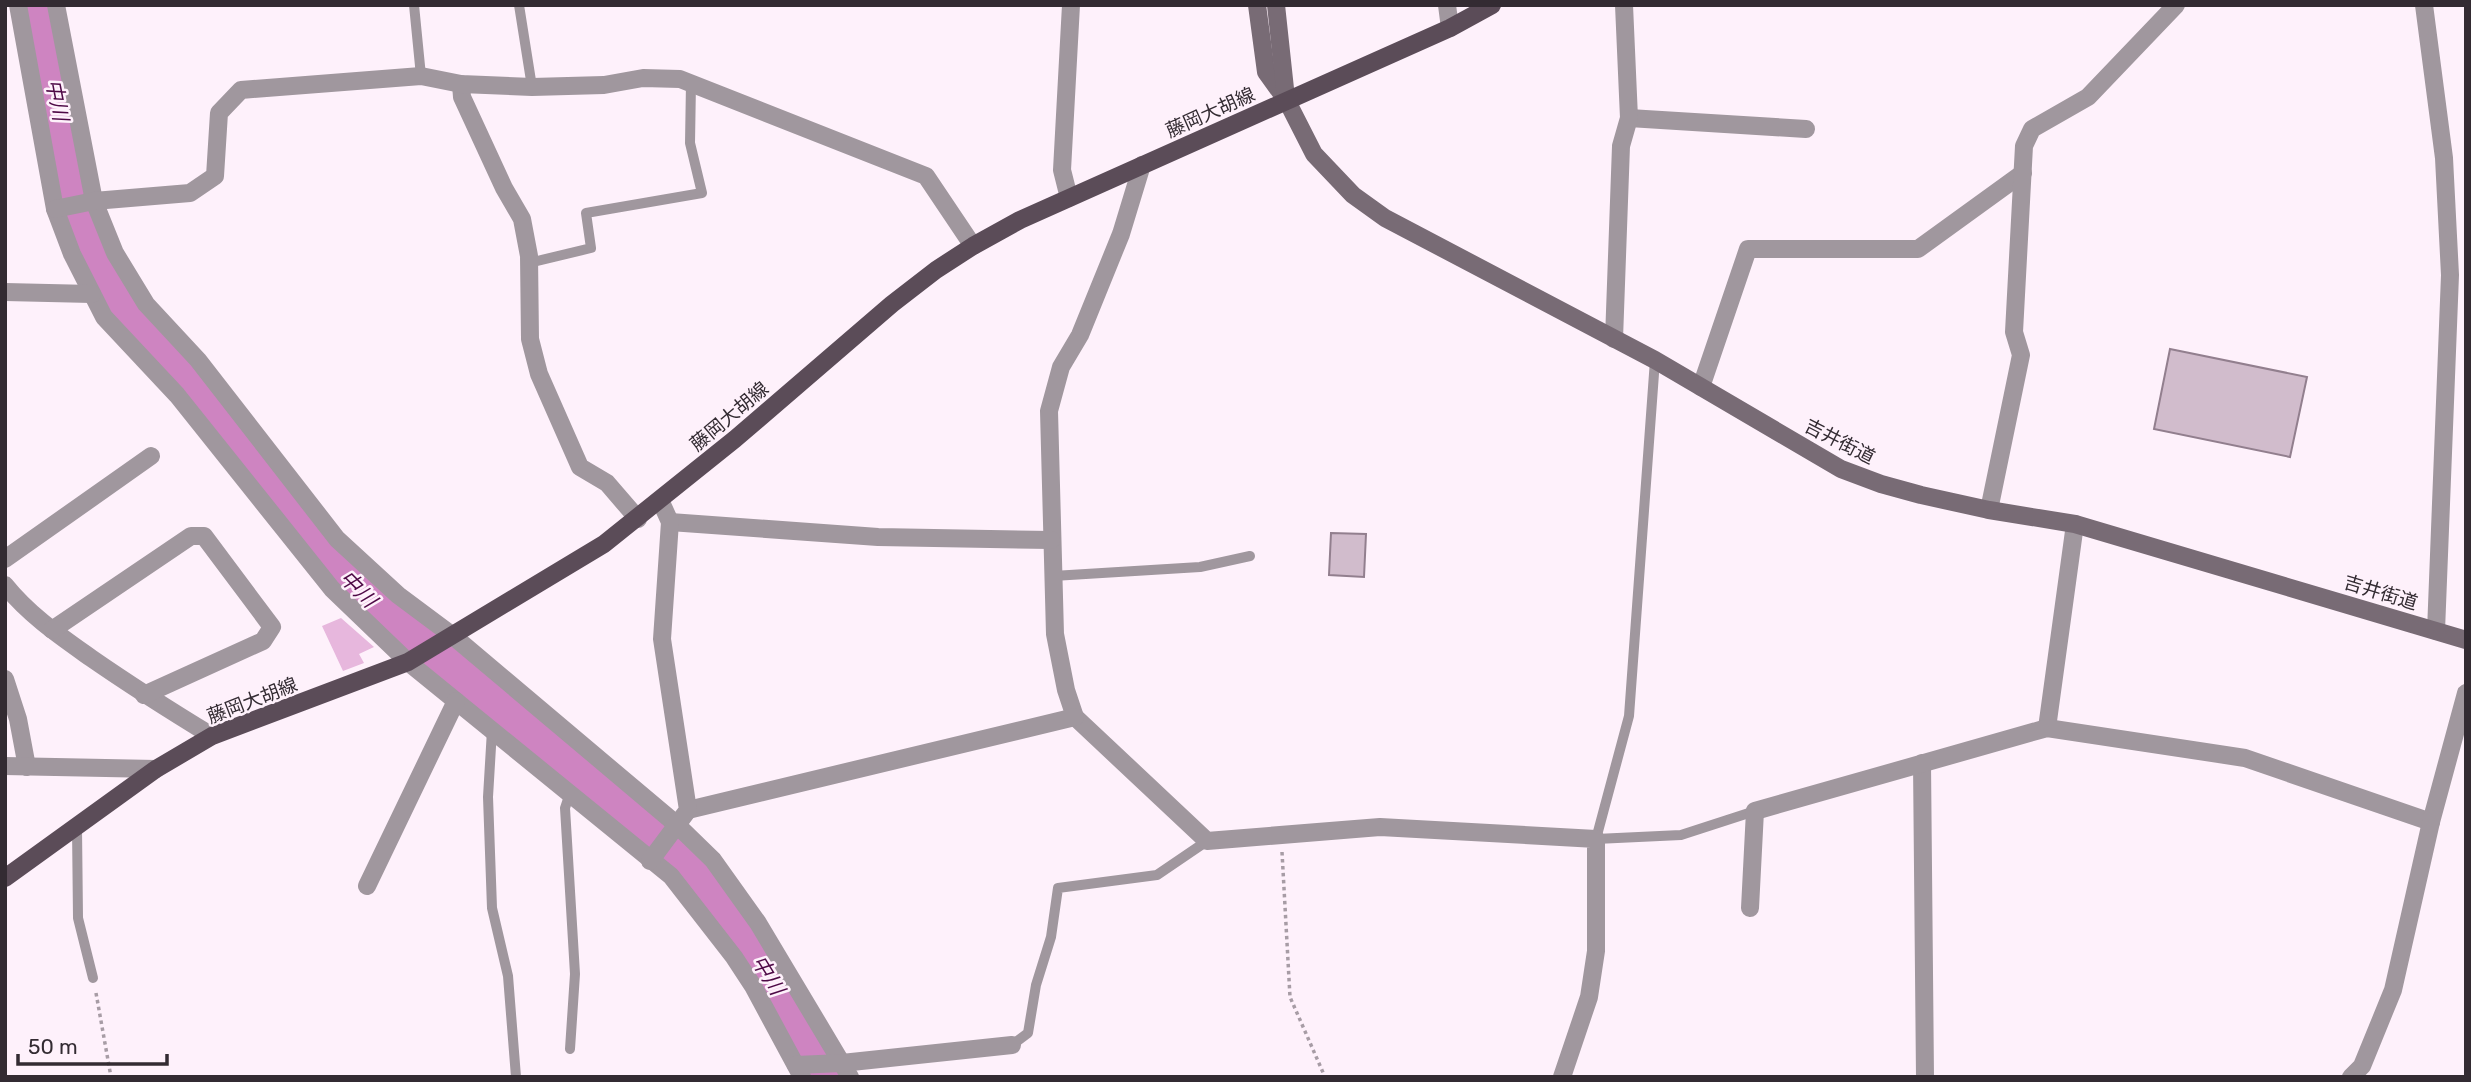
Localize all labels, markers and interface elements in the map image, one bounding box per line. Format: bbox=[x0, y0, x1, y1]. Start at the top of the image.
water label: 中川 bbox=[41, 77, 74, 125]
street label: 藤岡大胡線 bbox=[1162, 83, 1258, 142]
street label: 藤岡大胡線 bbox=[686, 377, 773, 456]
street label: 吉井街道 bbox=[1801, 414, 1879, 469]
water label: 中川 bbox=[335, 565, 383, 614]
street label: 吉井街道 bbox=[2341, 570, 2421, 615]
street label: 藤岡大胡線 bbox=[204, 673, 301, 728]
water label: 中川 bbox=[747, 950, 791, 1001]
scale bar bbox=[18, 1023, 166, 1066]
text: 50 m bbox=[28, 1034, 78, 1059]

